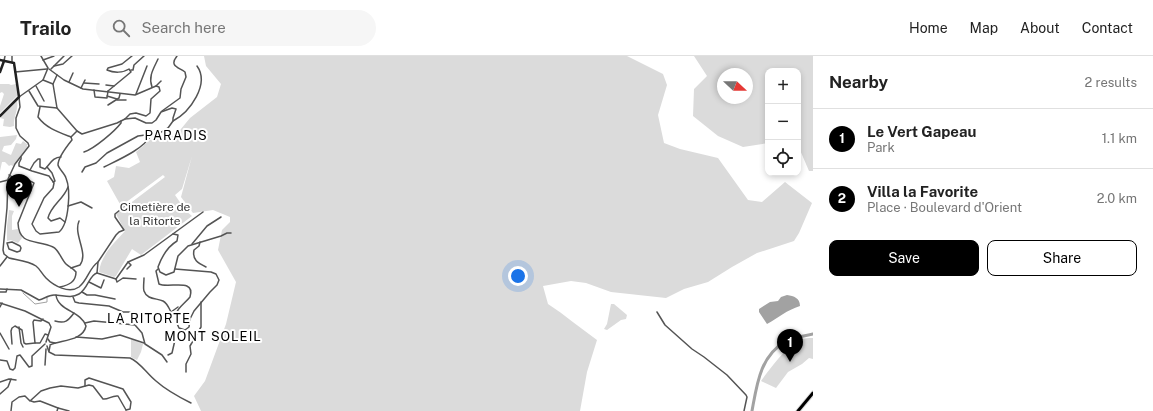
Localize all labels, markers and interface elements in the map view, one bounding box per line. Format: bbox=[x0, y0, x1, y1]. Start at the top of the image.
search box bbox=[96, 10, 376, 46]
text: Trailo bbox=[20, 17, 72, 39]
icon: search bbox=[110, 17, 132, 39]
text: Search here bbox=[142, 19, 226, 36]
text: Home bbox=[909, 20, 948, 36]
text: Map bbox=[970, 20, 998, 36]
text: About bbox=[1020, 20, 1060, 36]
text: Contact bbox=[1082, 20, 1133, 36]
north arrow bbox=[717, 68, 753, 104]
map controls bbox=[765, 68, 801, 176]
button: + bbox=[765, 68, 801, 104]
text: Nearby bbox=[829, 72, 888, 92]
text: 2 results bbox=[1085, 75, 1137, 90]
button: − bbox=[765, 104, 801, 140]
text: Le Vert Gapeau bbox=[867, 123, 976, 140]
district label: PARADIS bbox=[144, 128, 208, 143]
text: 1 bbox=[839, 131, 845, 146]
text: 1.1 km bbox=[1102, 131, 1137, 146]
button: locate bbox=[765, 140, 801, 176]
text: Park bbox=[867, 140, 895, 155]
pin: 2 bbox=[6, 174, 32, 207]
text: Villa la Favorite bbox=[867, 183, 978, 200]
text: 2 bbox=[838, 191, 846, 206]
text: 2.0 km bbox=[1097, 191, 1137, 206]
park label: Cimetière de la Ritorte bbox=[120, 200, 191, 228]
text: Place · Boulevard d'Orient bbox=[867, 200, 1022, 215]
button: Save bbox=[829, 240, 979, 276]
button: Share bbox=[987, 240, 1137, 276]
your location bbox=[508, 266, 528, 286]
district label: LA RITORTE bbox=[107, 311, 191, 326]
district label: MONT SOLEIL bbox=[164, 329, 262, 344]
pin: 1 bbox=[777, 329, 803, 362]

